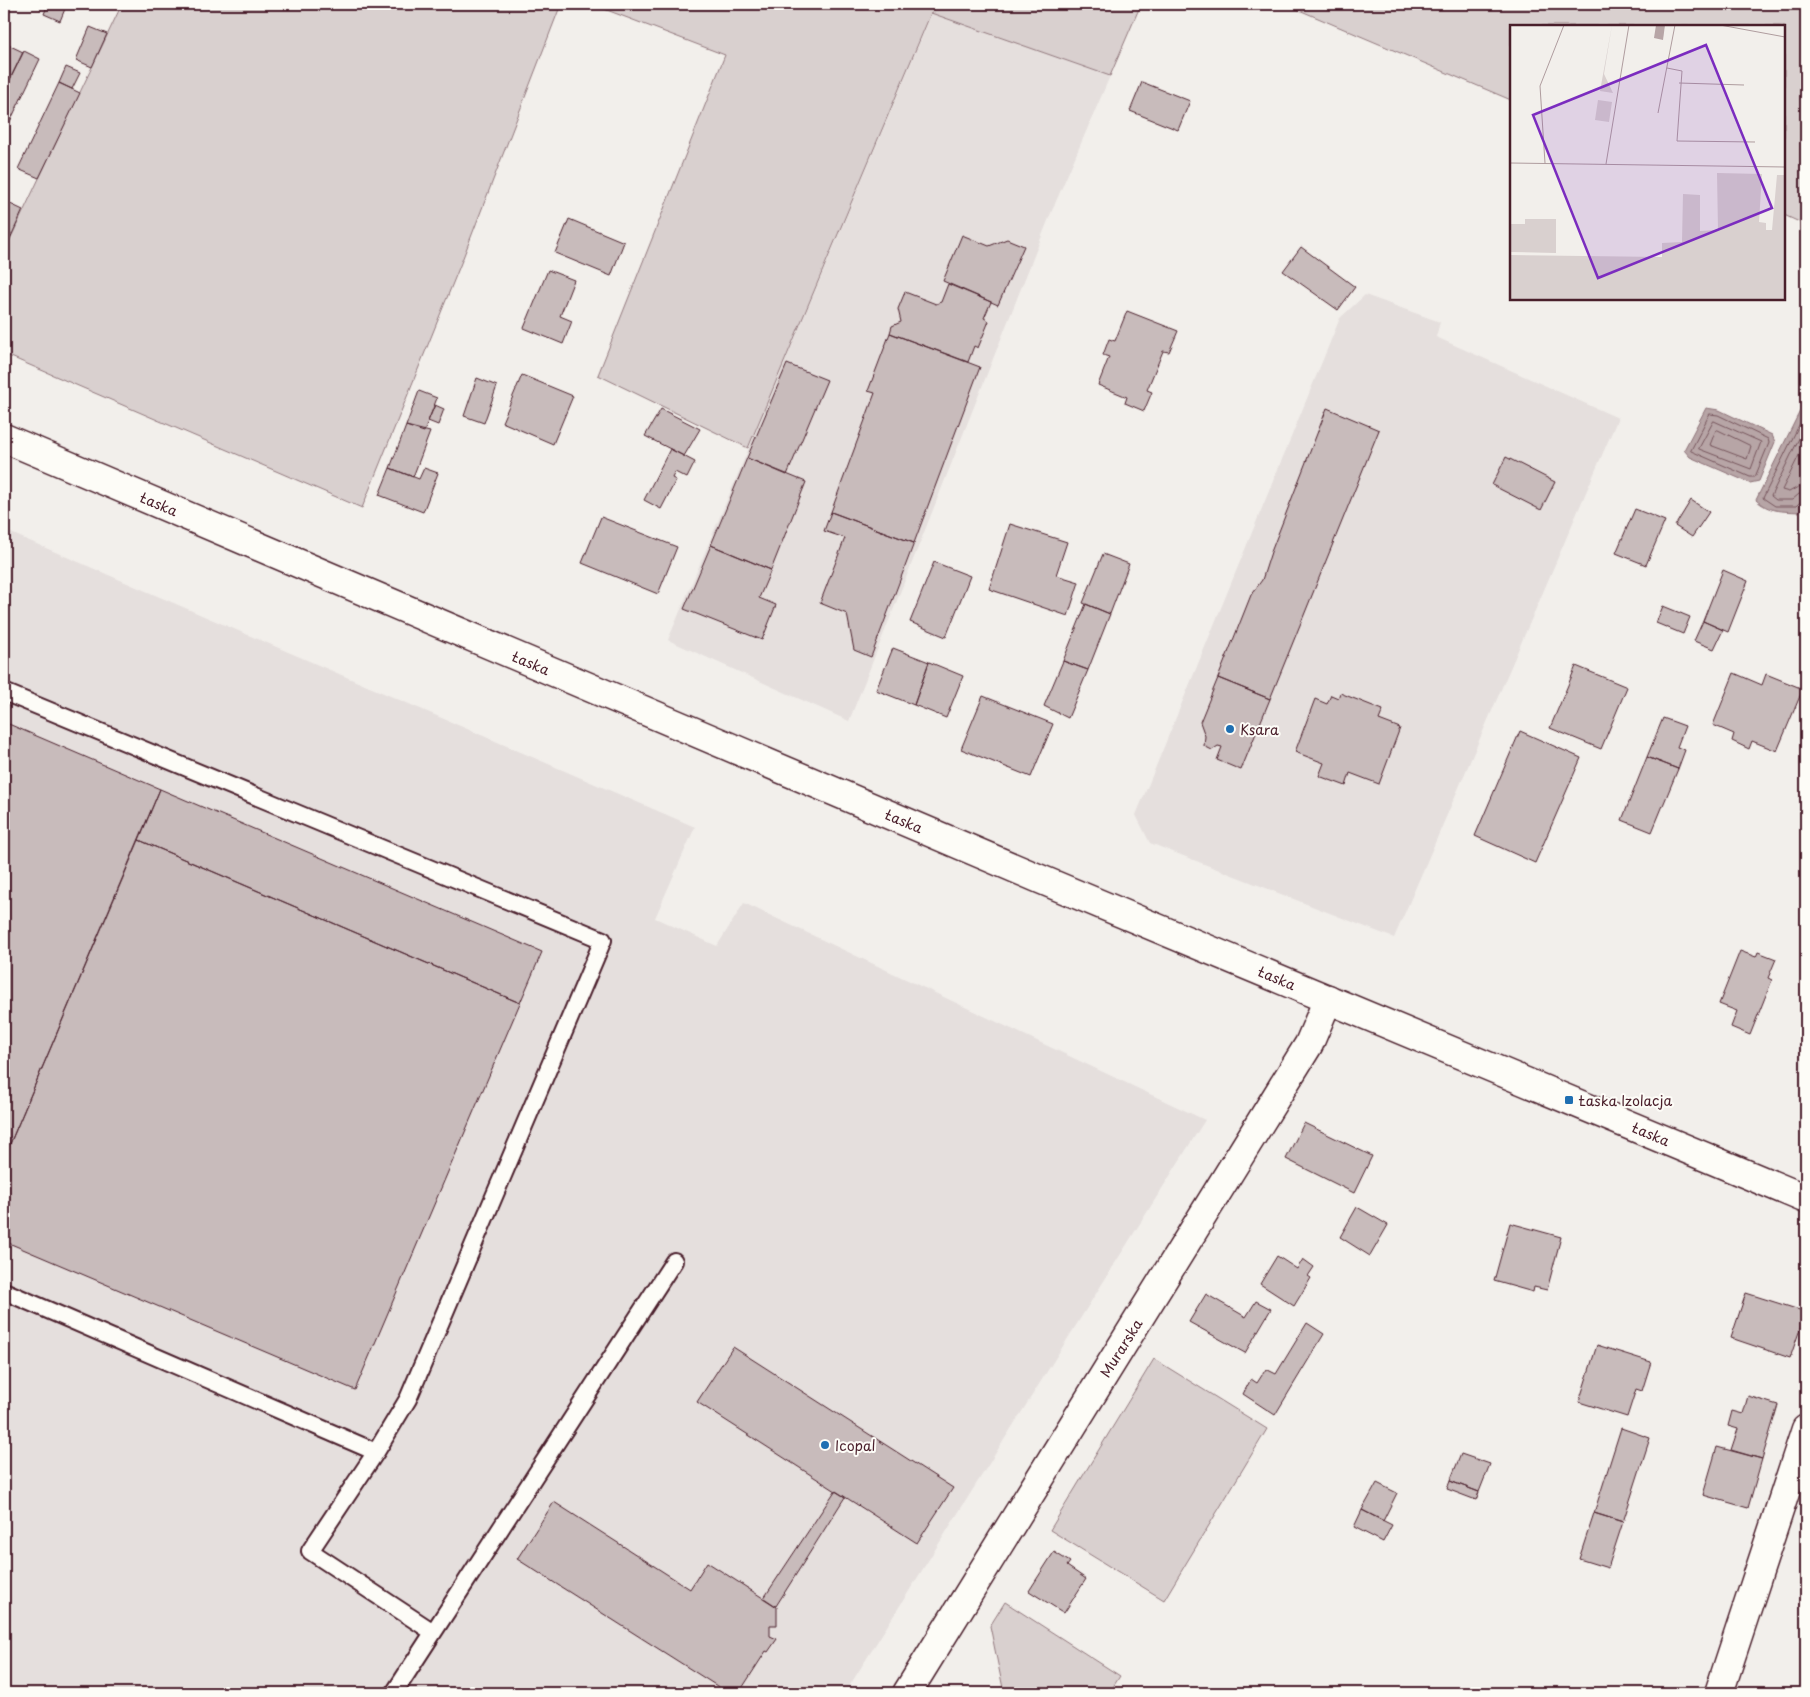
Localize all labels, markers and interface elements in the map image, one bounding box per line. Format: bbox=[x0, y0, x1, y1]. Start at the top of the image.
inset map bbox=[1510, 25, 1785, 300]
street label: Łaska bbox=[137, 487, 181, 521]
street label: Łaska bbox=[509, 646, 553, 680]
place label: Ksara bbox=[1240, 719, 1279, 740]
marker: Ksara bbox=[1224, 723, 1236, 735]
street label: Łaska bbox=[882, 804, 926, 838]
street label: Łaska bbox=[1255, 961, 1299, 995]
place label: Łaska Izolacja bbox=[1578, 1090, 1672, 1111]
marker: Łaska Izolacja bbox=[1563, 1094, 1575, 1106]
street label: Łaska bbox=[1629, 1117, 1673, 1151]
street label: Murarska bbox=[1095, 1314, 1147, 1381]
place label: Icopal bbox=[835, 1435, 876, 1456]
marker: Icopal bbox=[819, 1439, 831, 1451]

